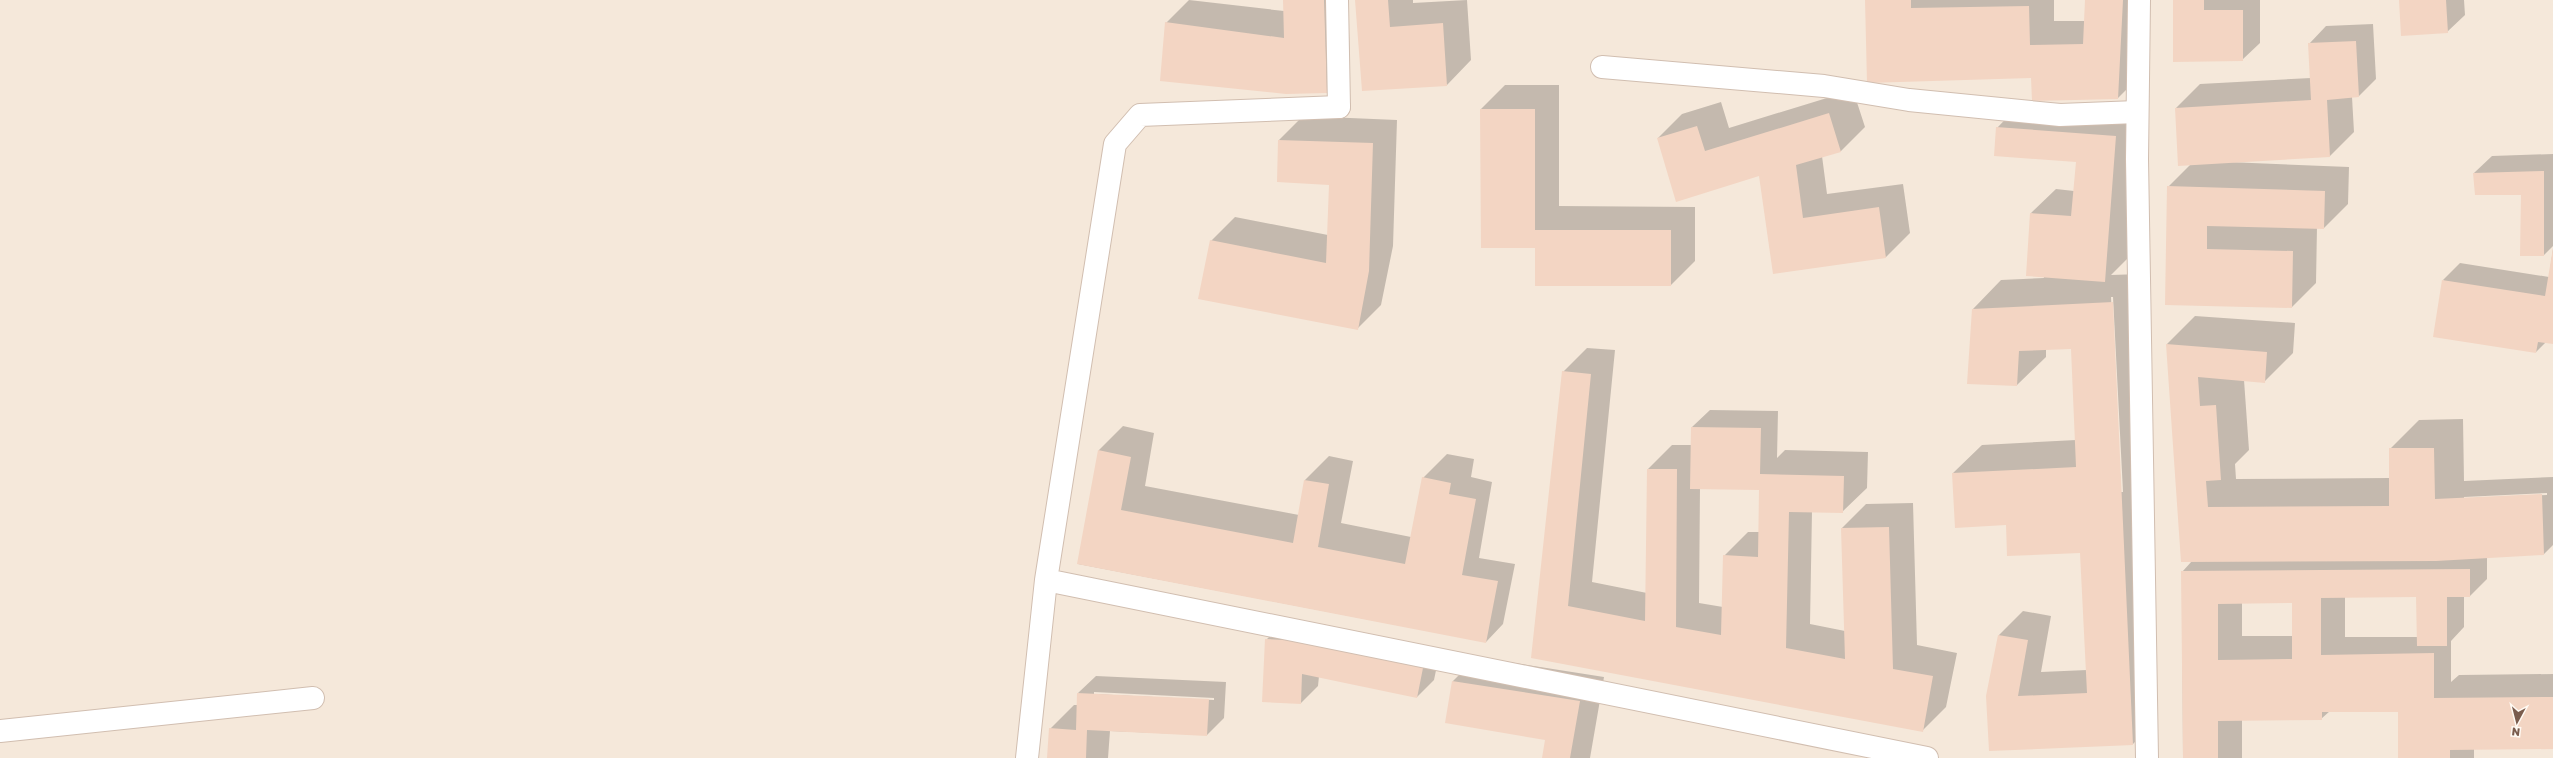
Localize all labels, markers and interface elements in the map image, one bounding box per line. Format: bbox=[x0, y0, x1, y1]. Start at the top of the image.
north arrow bbox=[2497, 702, 2537, 742]
text: N bbox=[2511, 725, 2521, 739]

